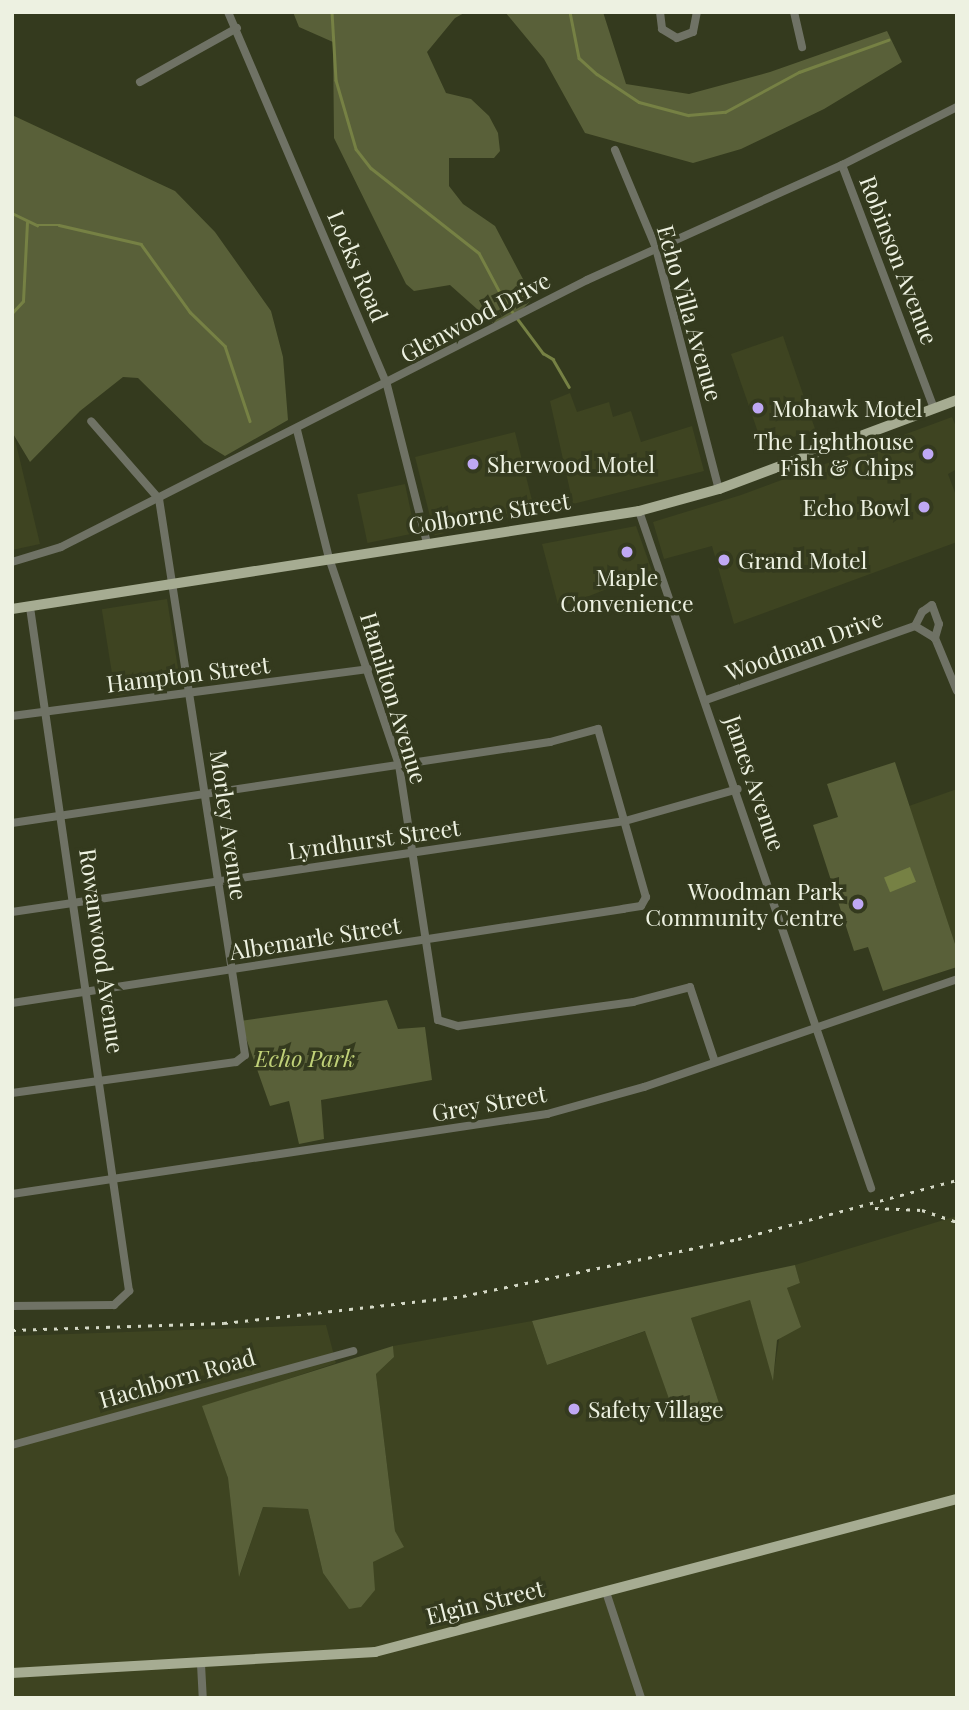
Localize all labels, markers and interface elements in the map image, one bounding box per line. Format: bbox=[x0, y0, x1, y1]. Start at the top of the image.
street label: Robinson Avenue bbox=[854, 171, 944, 349]
street label: Locks Road bbox=[322, 206, 394, 326]
street label: Echo Villa Avenue bbox=[651, 221, 729, 405]
street label: Glenwood Drive bbox=[395, 266, 555, 368]
place label: Mohawk Motel bbox=[772, 394, 923, 422]
marker: Mohawk Motel bbox=[750, 400, 766, 416]
place label: The Lighthouse Fish & Chips bbox=[753, 427, 914, 481]
marker: The Lighthouse Fish & Chips bbox=[920, 446, 936, 462]
place label: Sherwood Motel bbox=[487, 450, 655, 478]
marker: Sherwood Motel bbox=[465, 456, 481, 472]
street label: Colborne Street bbox=[406, 487, 572, 539]
place label: Echo Bowl bbox=[802, 493, 910, 521]
marker: Echo Bowl bbox=[916, 499, 932, 515]
marker: Maple Convenience bbox=[619, 544, 635, 560]
place label: Grand Motel bbox=[738, 546, 867, 574]
marker: Grand Motel bbox=[716, 552, 732, 568]
place label: Maple Convenience bbox=[560, 563, 694, 617]
street label: Woodman Drive bbox=[722, 604, 886, 686]
street label: Hamilton Avenue bbox=[355, 609, 433, 787]
street label: Hampton Street bbox=[105, 650, 271, 698]
street label: James Avenue bbox=[719, 711, 791, 855]
street label: Morley Avenue bbox=[205, 747, 253, 903]
street label: Lyndhurst Street bbox=[286, 813, 462, 865]
street label: Rowanwood Avenue bbox=[74, 846, 130, 1056]
place label: Woodman Park Community Centre bbox=[645, 877, 844, 931]
marker: Woodman Park Community Centre bbox=[850, 896, 866, 912]
street label: Albemarle Street bbox=[228, 911, 402, 965]
park label: Echo Park bbox=[255, 1044, 355, 1072]
street label: Grey Street bbox=[429, 1079, 549, 1127]
street label: Hachborn Road bbox=[96, 1343, 258, 1413]
place label: Safety Village bbox=[588, 1395, 725, 1423]
marker: Safety Village bbox=[566, 1401, 582, 1417]
street label: Elgin Street bbox=[423, 1574, 547, 1630]

